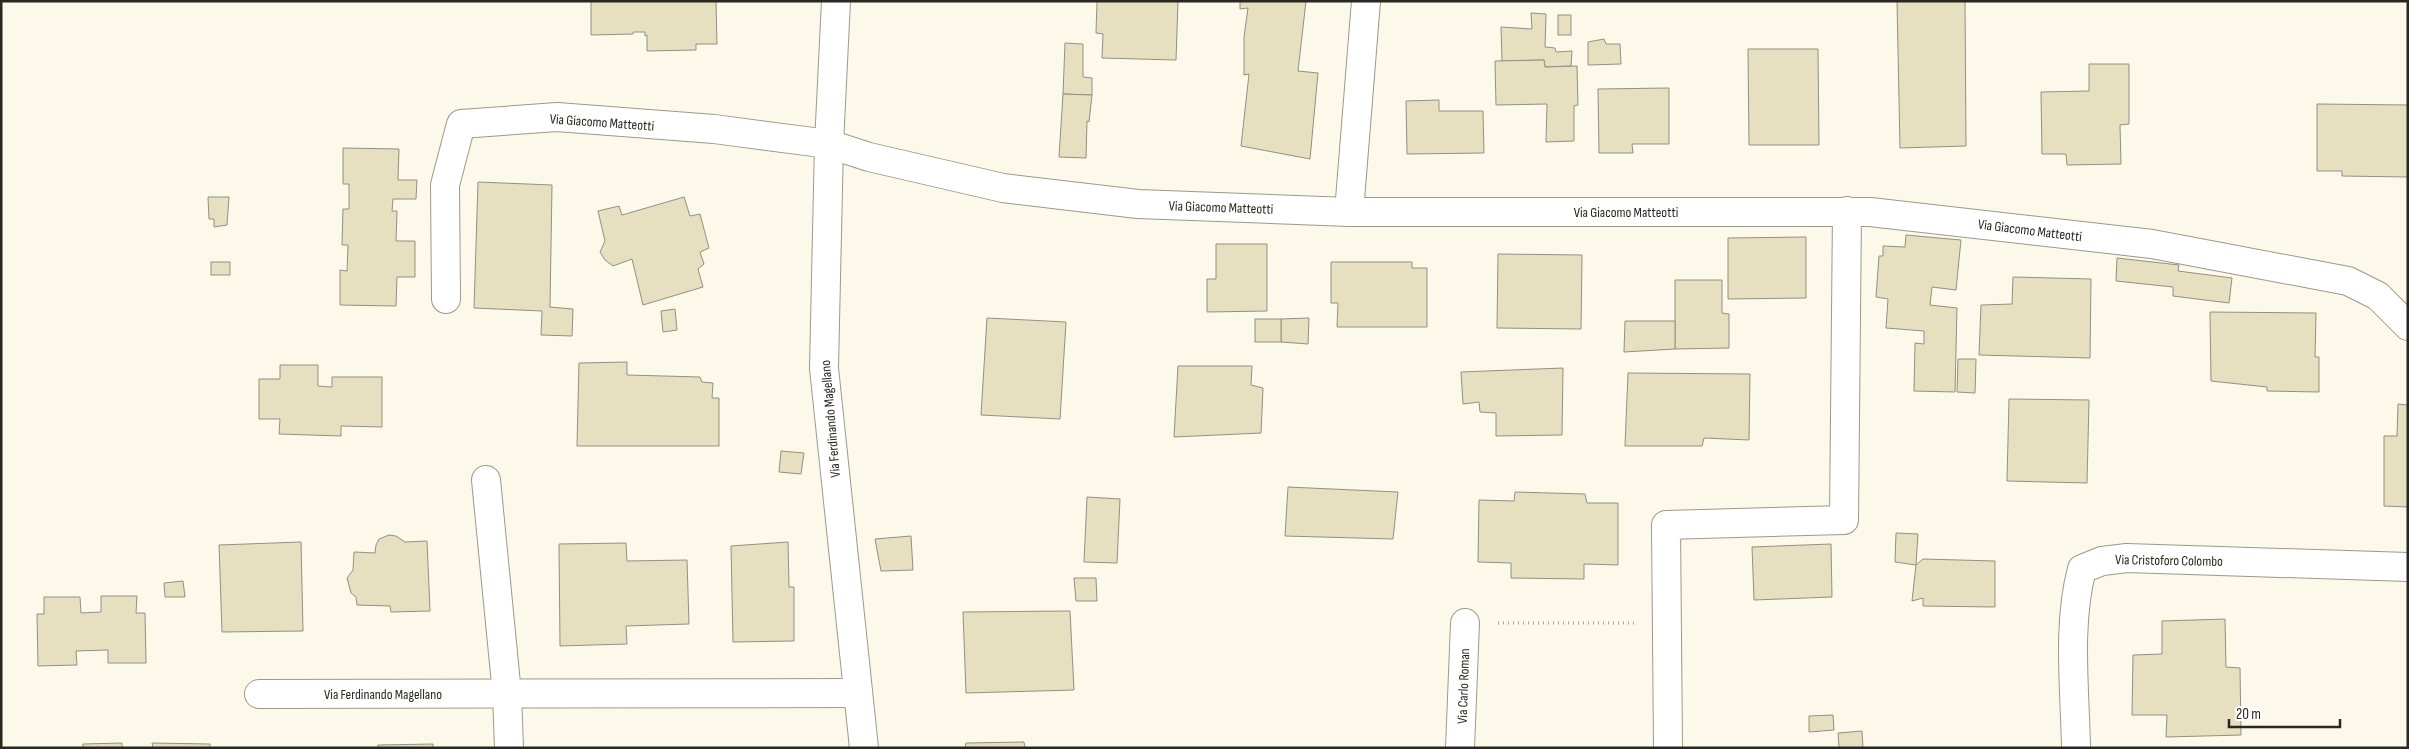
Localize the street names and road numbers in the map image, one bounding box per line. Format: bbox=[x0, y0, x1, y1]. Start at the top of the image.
street label: Via Giacomo Matteotti bbox=[549, 110, 655, 135]
street label: Via Giacomo Matteotti bbox=[1168, 197, 1274, 218]
street label: Via Giacomo Matteotti bbox=[1574, 204, 1678, 221]
street label: Via Giacomo Matteotti bbox=[1977, 216, 2083, 245]
street label: Via Ferdinando Magellano bbox=[817, 359, 844, 478]
street label: Via Cristoforo Colombo bbox=[2115, 551, 2223, 570]
street label: Via Carlo Roman bbox=[1454, 648, 1473, 724]
street label: Via Ferdinando Magellano bbox=[324, 686, 442, 703]

